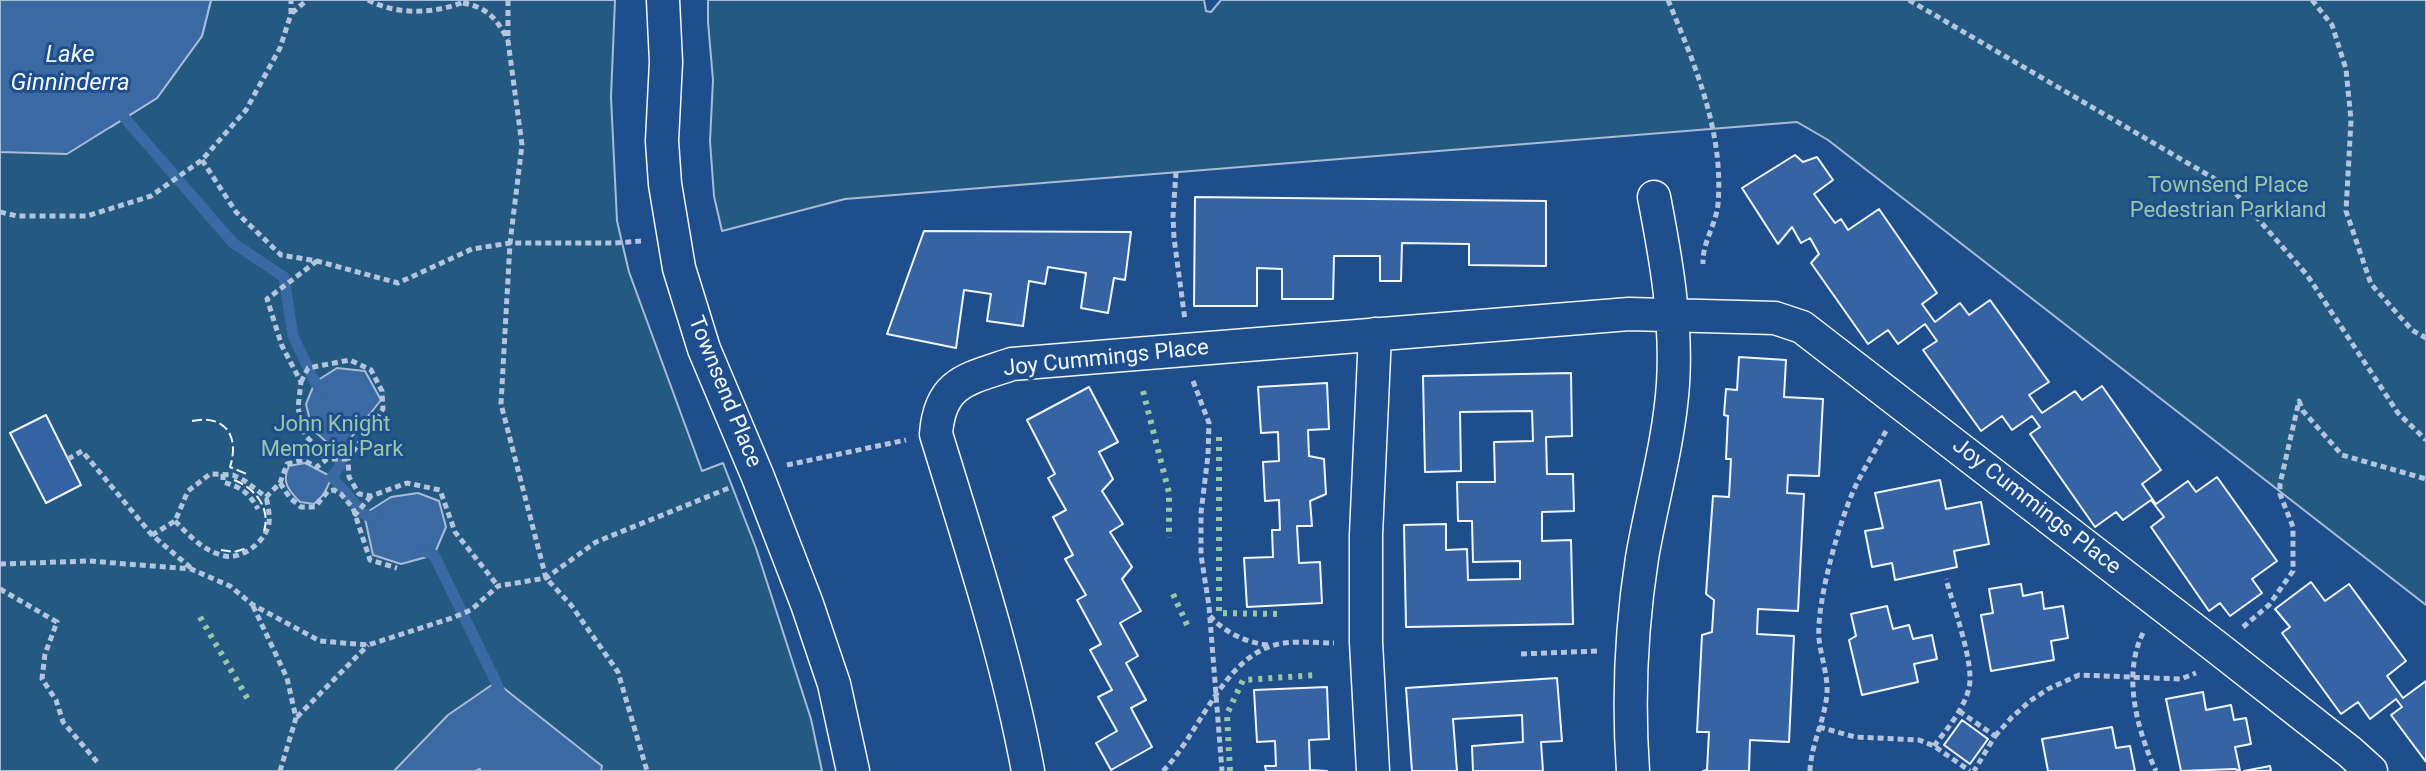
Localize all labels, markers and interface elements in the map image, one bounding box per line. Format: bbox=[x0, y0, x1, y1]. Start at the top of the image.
water label: Lake Ginninderra bbox=[10, 42, 130, 98]
park label: Townsend Place Pedestrian Parkland bbox=[2130, 173, 2326, 224]
street label: Townsend Place bbox=[682, 313, 766, 471]
street label: Joy Cummings Place bbox=[1002, 335, 1210, 383]
park label: John Knight Memorial Park bbox=[261, 412, 403, 464]
street label: Joy Cummings Place bbox=[1947, 433, 2125, 581]

